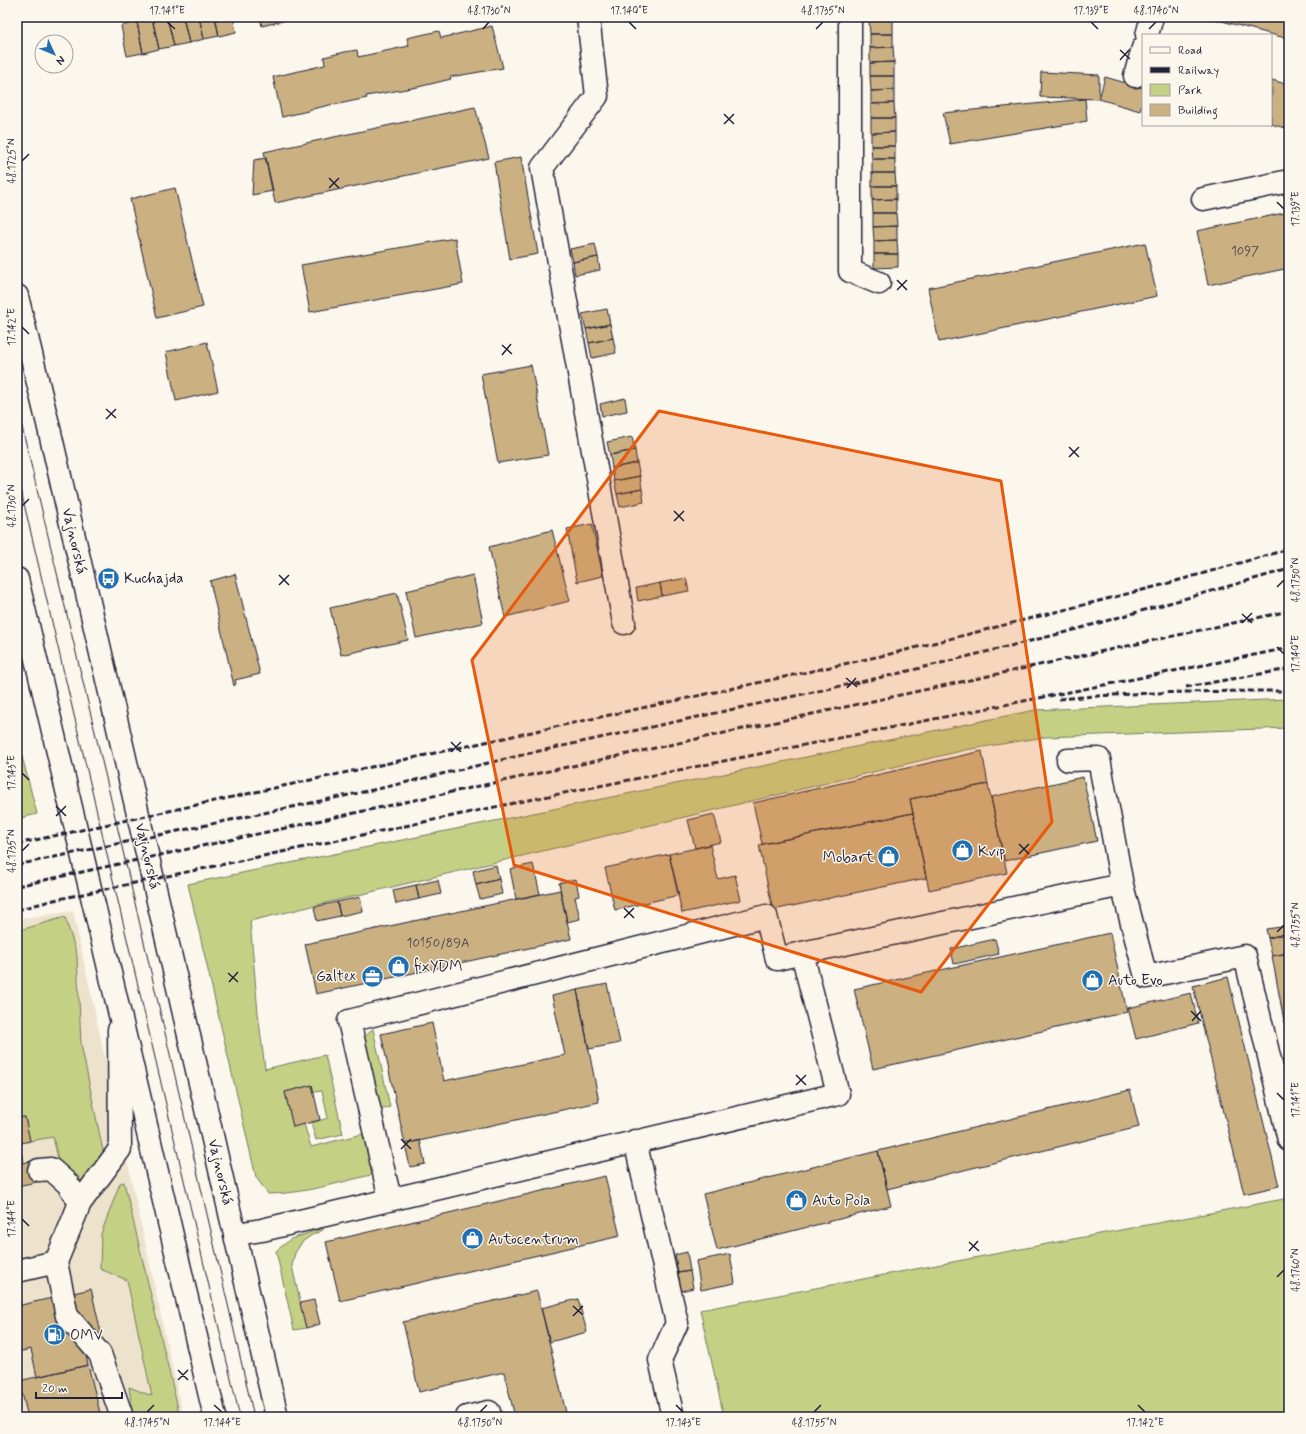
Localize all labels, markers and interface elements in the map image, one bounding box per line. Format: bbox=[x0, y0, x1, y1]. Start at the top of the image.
text: 17.141°E bbox=[149, 4, 185, 18]
text: 48.1730°N bbox=[468, 4, 511, 18]
text: 17.140°E bbox=[610, 4, 648, 18]
text: 48.1735°N bbox=[801, 4, 845, 18]
text: 17.139°E bbox=[1073, 4, 1109, 18]
text: 48.1740°N bbox=[1134, 4, 1179, 18]
north arrow bbox=[34, 34, 74, 74]
legend bbox=[1142, 34, 1272, 126]
text: Road bbox=[1178, 43, 1202, 59]
text: N bbox=[53, 53, 68, 68]
text: Railway bbox=[1178, 63, 1220, 79]
text: Park bbox=[1178, 83, 1202, 99]
text: Building bbox=[1178, 103, 1218, 120]
text: 48.1725°N bbox=[5, 138, 19, 184]
text: 17.139°E bbox=[1289, 191, 1303, 227]
house number: 1097 bbox=[1231, 243, 1259, 260]
text: 17.142°E bbox=[5, 308, 19, 346]
text: 48.1730°N bbox=[5, 484, 19, 527]
street label: Vajnorská bbox=[57, 506, 91, 576]
text: 48.1750°N bbox=[1289, 557, 1303, 602]
bus stop icon: Kuchajda bbox=[95, 565, 121, 591]
place label: Kuchajda bbox=[124, 569, 184, 589]
text: 17.140°E bbox=[1289, 635, 1303, 673]
text: 17.143°E bbox=[5, 755, 19, 791]
street label: Vajnorská bbox=[130, 821, 164, 891]
text: 48.1735°N bbox=[5, 829, 19, 873]
shop icon: Kvip bbox=[950, 838, 976, 864]
place label: Kvip bbox=[978, 842, 1005, 862]
shop icon: Mobart bbox=[876, 844, 902, 870]
place label: Mobart bbox=[823, 848, 874, 868]
text: 48.1755°N bbox=[1289, 902, 1303, 947]
house number: 10150/89A bbox=[407, 935, 469, 952]
shop icon: fixYDM bbox=[386, 953, 412, 979]
place label: fixYDM bbox=[414, 957, 462, 977]
office icon: Galtex bbox=[359, 963, 385, 989]
place label: Galtex bbox=[316, 967, 356, 987]
shop icon: Auto Evo bbox=[1080, 967, 1106, 993]
place label: Auto Evo bbox=[1108, 971, 1163, 991]
text: 17.141°E bbox=[1289, 1082, 1303, 1118]
street label: Vajnorská bbox=[203, 1137, 237, 1207]
shop icon: Auto Pola bbox=[784, 1187, 810, 1213]
place label: Auto Pola bbox=[812, 1191, 870, 1211]
text: 17.144°E bbox=[5, 1200, 19, 1238]
shop icon: Autocentrum bbox=[460, 1226, 486, 1252]
place label: Autocentrum bbox=[488, 1230, 579, 1250]
text: 48.1760°N bbox=[1289, 1248, 1303, 1292]
fuel station icon: OMV bbox=[41, 1322, 67, 1348]
place label: OMV bbox=[70, 1326, 103, 1346]
scale bar bbox=[36, 1374, 122, 1400]
text: 20 m bbox=[42, 1381, 68, 1397]
text: 48.1745°N bbox=[124, 1416, 170, 1430]
text: 17.144°E bbox=[203, 1416, 241, 1430]
text: 48.1750°N bbox=[458, 1416, 503, 1430]
text: 17.143°E bbox=[665, 1416, 701, 1430]
text: 48.1755°N bbox=[792, 1416, 837, 1430]
text: 17.142°E bbox=[1126, 1416, 1164, 1430]

